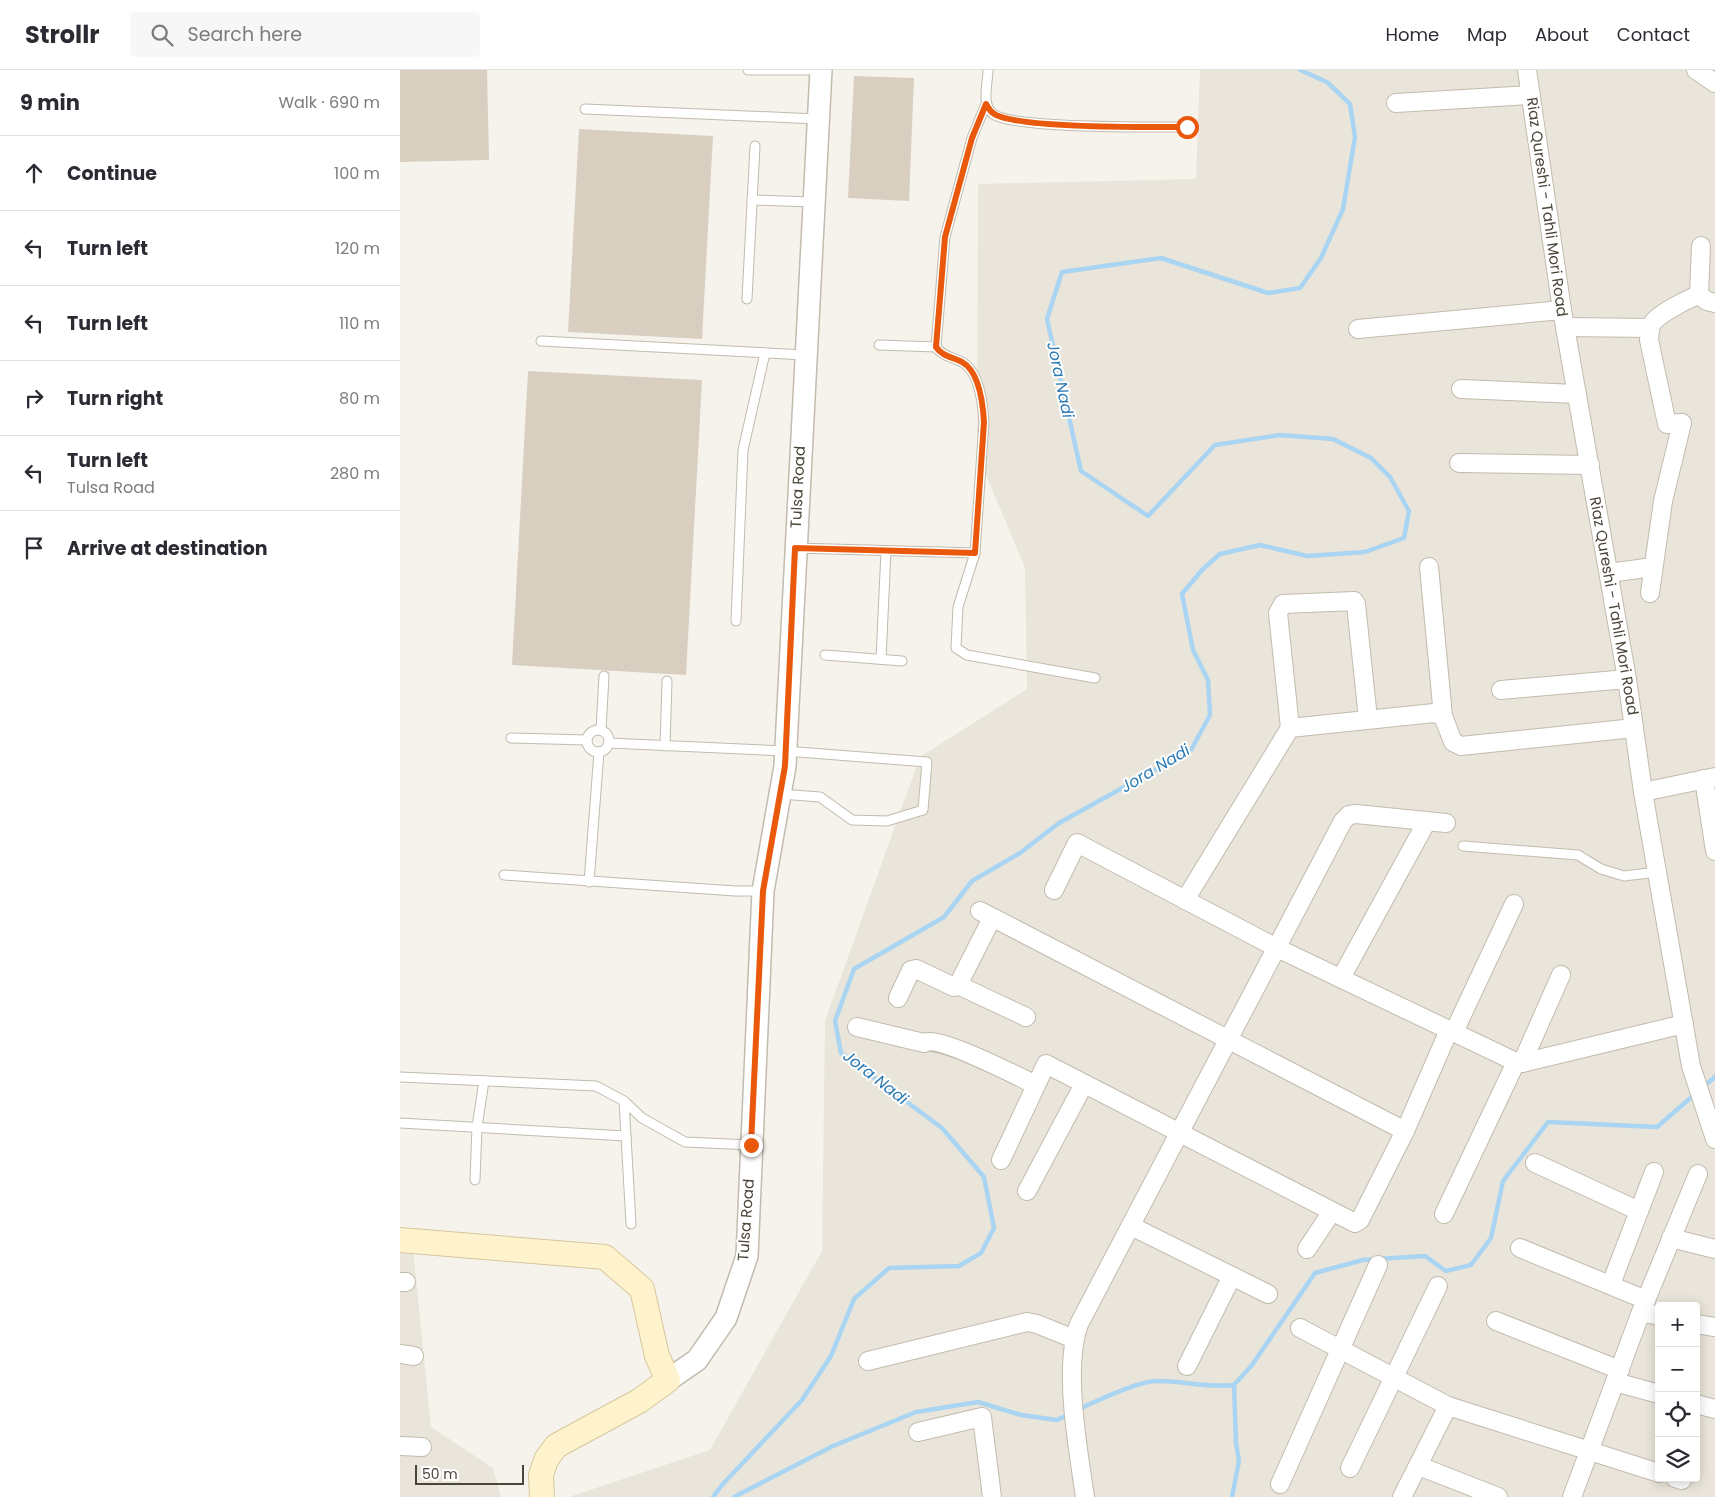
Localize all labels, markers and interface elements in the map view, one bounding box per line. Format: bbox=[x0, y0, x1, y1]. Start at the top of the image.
search box bbox=[130, 12, 480, 57]
text: Strollr bbox=[25, 18, 100, 51]
icon: search bbox=[148, 21, 176, 49]
text: Search here bbox=[188, 21, 302, 48]
text: Home bbox=[1385, 22, 1439, 47]
text: Map bbox=[1467, 22, 1507, 47]
text: About bbox=[1535, 22, 1589, 47]
text: Contact bbox=[1617, 22, 1690, 47]
text: 9 min bbox=[20, 88, 80, 117]
text: Walk · 690 m bbox=[278, 91, 380, 114]
street label: Riaz Qureshi - Tahli Mori Road bbox=[1522, 96, 1573, 318]
route start bbox=[1176, 116, 1199, 139]
icon: ahead bbox=[20, 159, 48, 187]
text: Continue bbox=[67, 160, 157, 187]
text: 100 m bbox=[334, 162, 380, 185]
icon: left bbox=[20, 234, 48, 262]
text: Turn left bbox=[67, 235, 148, 262]
text: 120 m bbox=[335, 237, 380, 260]
icon: left bbox=[20, 309, 48, 337]
text: Turn left bbox=[67, 310, 148, 337]
text: 110 m bbox=[339, 312, 380, 335]
water label: Jora Nadi bbox=[1041, 340, 1080, 421]
icon: right bbox=[20, 384, 48, 412]
text: Turn right bbox=[67, 385, 163, 412]
text: 80 m bbox=[339, 387, 380, 410]
street label: Tulsa Road bbox=[785, 445, 810, 529]
text: Turn left bbox=[67, 447, 148, 474]
icon: left bbox=[20, 459, 48, 487]
text: 280 m bbox=[330, 462, 380, 485]
text: Tulsa Road bbox=[67, 476, 155, 499]
street label: Riaz Qureshi - Tahli Mori Road bbox=[1585, 495, 1644, 717]
icon: arrive bbox=[20, 534, 48, 562]
text: Arrive at destination bbox=[67, 535, 268, 562]
water label: Jora Nadi bbox=[1116, 738, 1195, 798]
water label: Jora Nadi bbox=[838, 1045, 914, 1111]
route end bbox=[740, 1134, 763, 1157]
street label: Tulsa Road bbox=[732, 1178, 759, 1262]
map controls bbox=[1655, 1302, 1700, 1482]
button: + bbox=[1655, 1302, 1700, 1347]
button: − bbox=[1655, 1347, 1700, 1392]
button: locate bbox=[1655, 1392, 1700, 1437]
button: layers bbox=[1655, 1437, 1700, 1482]
scale bar bbox=[415, 1462, 524, 1485]
text: 50 m bbox=[422, 1464, 458, 1484]

